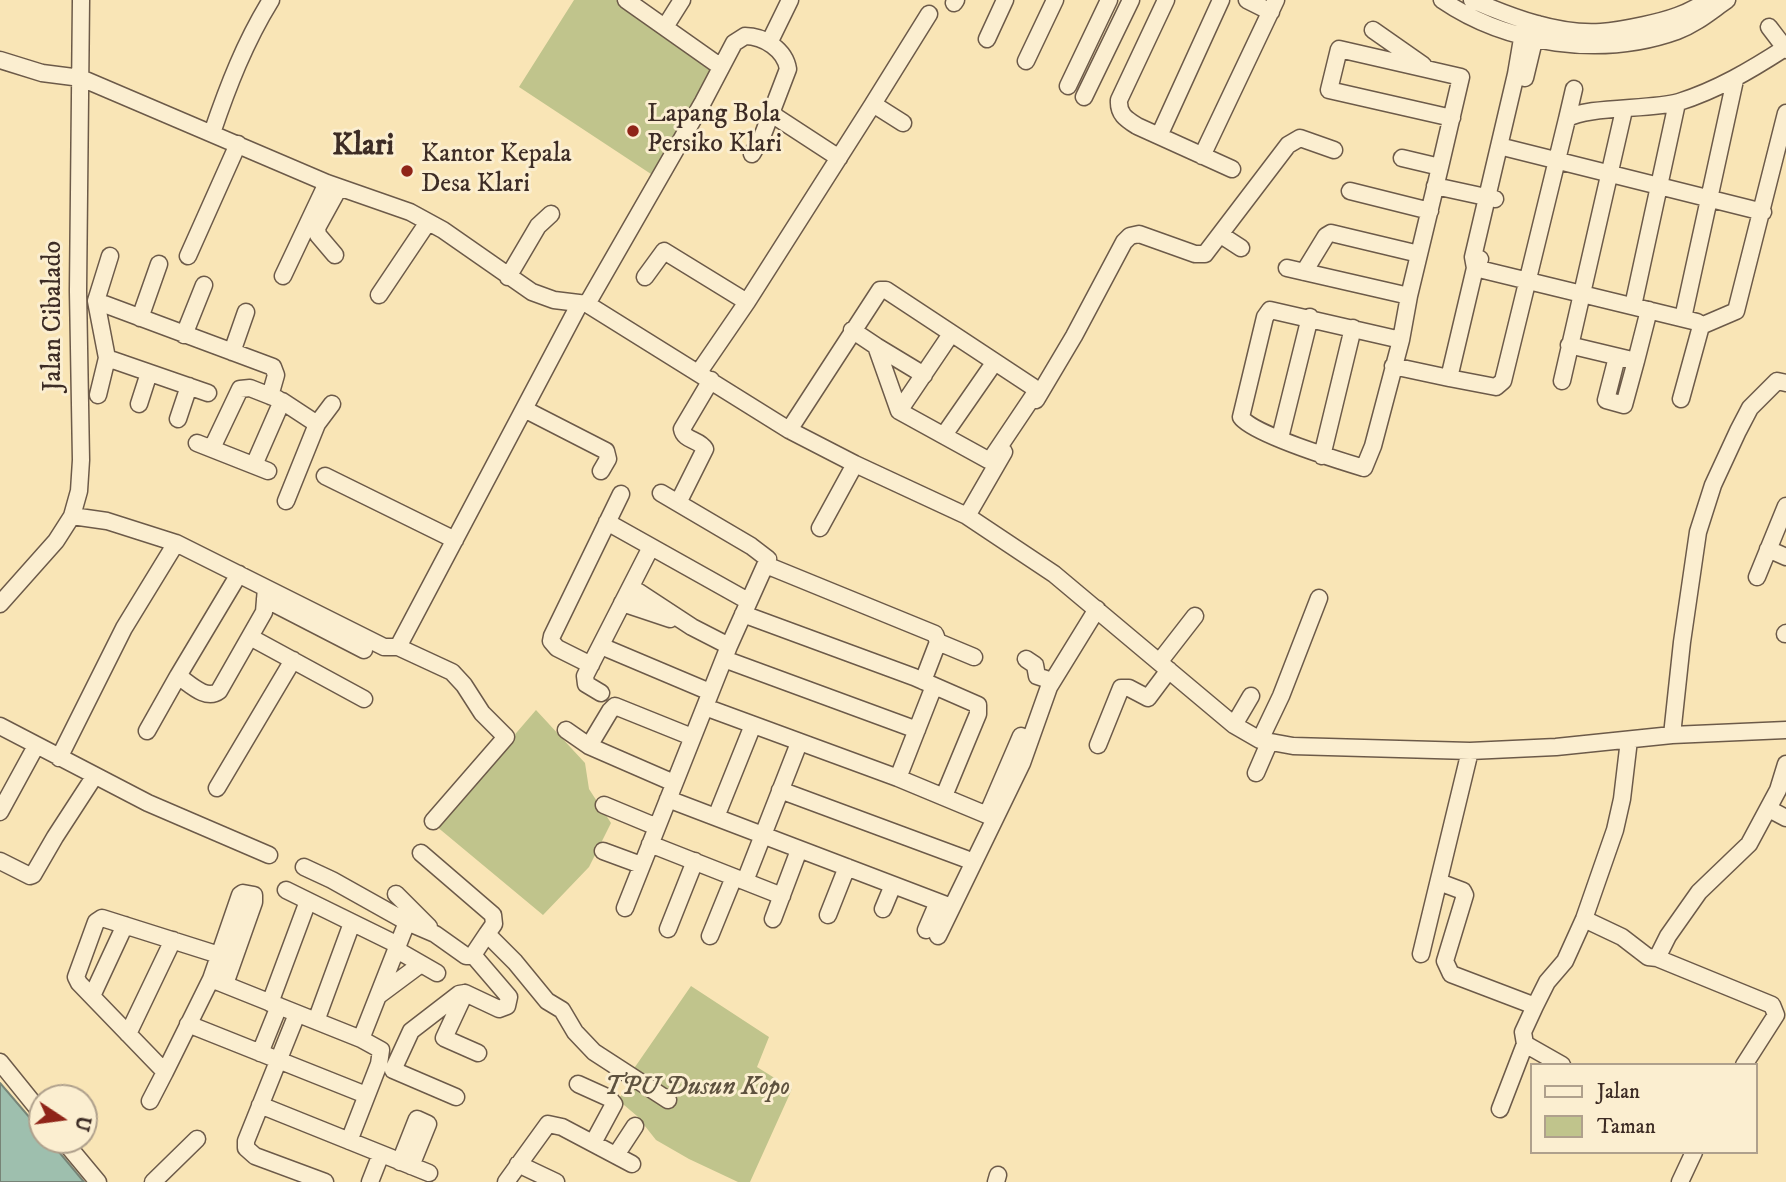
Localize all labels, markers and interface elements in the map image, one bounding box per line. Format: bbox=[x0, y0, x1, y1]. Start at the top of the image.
place label: Lapang Bola Persiko Klari bbox=[647, 100, 782, 162]
marker: Lapang Bola Persiko Klari bbox=[625, 123, 641, 139]
district label: Klari bbox=[332, 130, 394, 166]
place label: Kantor Kepala Desa Klari bbox=[421, 140, 572, 202]
marker: Kantor Kepala Desa Klari bbox=[399, 163, 415, 179]
street label: Jalan Cibalado bbox=[39, 241, 71, 391]
legend bbox=[1530, 1063, 1758, 1154]
park label: TPU Dusun Kopo bbox=[604, 1073, 790, 1105]
text: Jalan bbox=[1597, 1079, 1640, 1105]
north arrow bbox=[28, 1084, 98, 1154]
text: U bbox=[69, 1114, 95, 1133]
text: Taman bbox=[1597, 1114, 1656, 1140]

